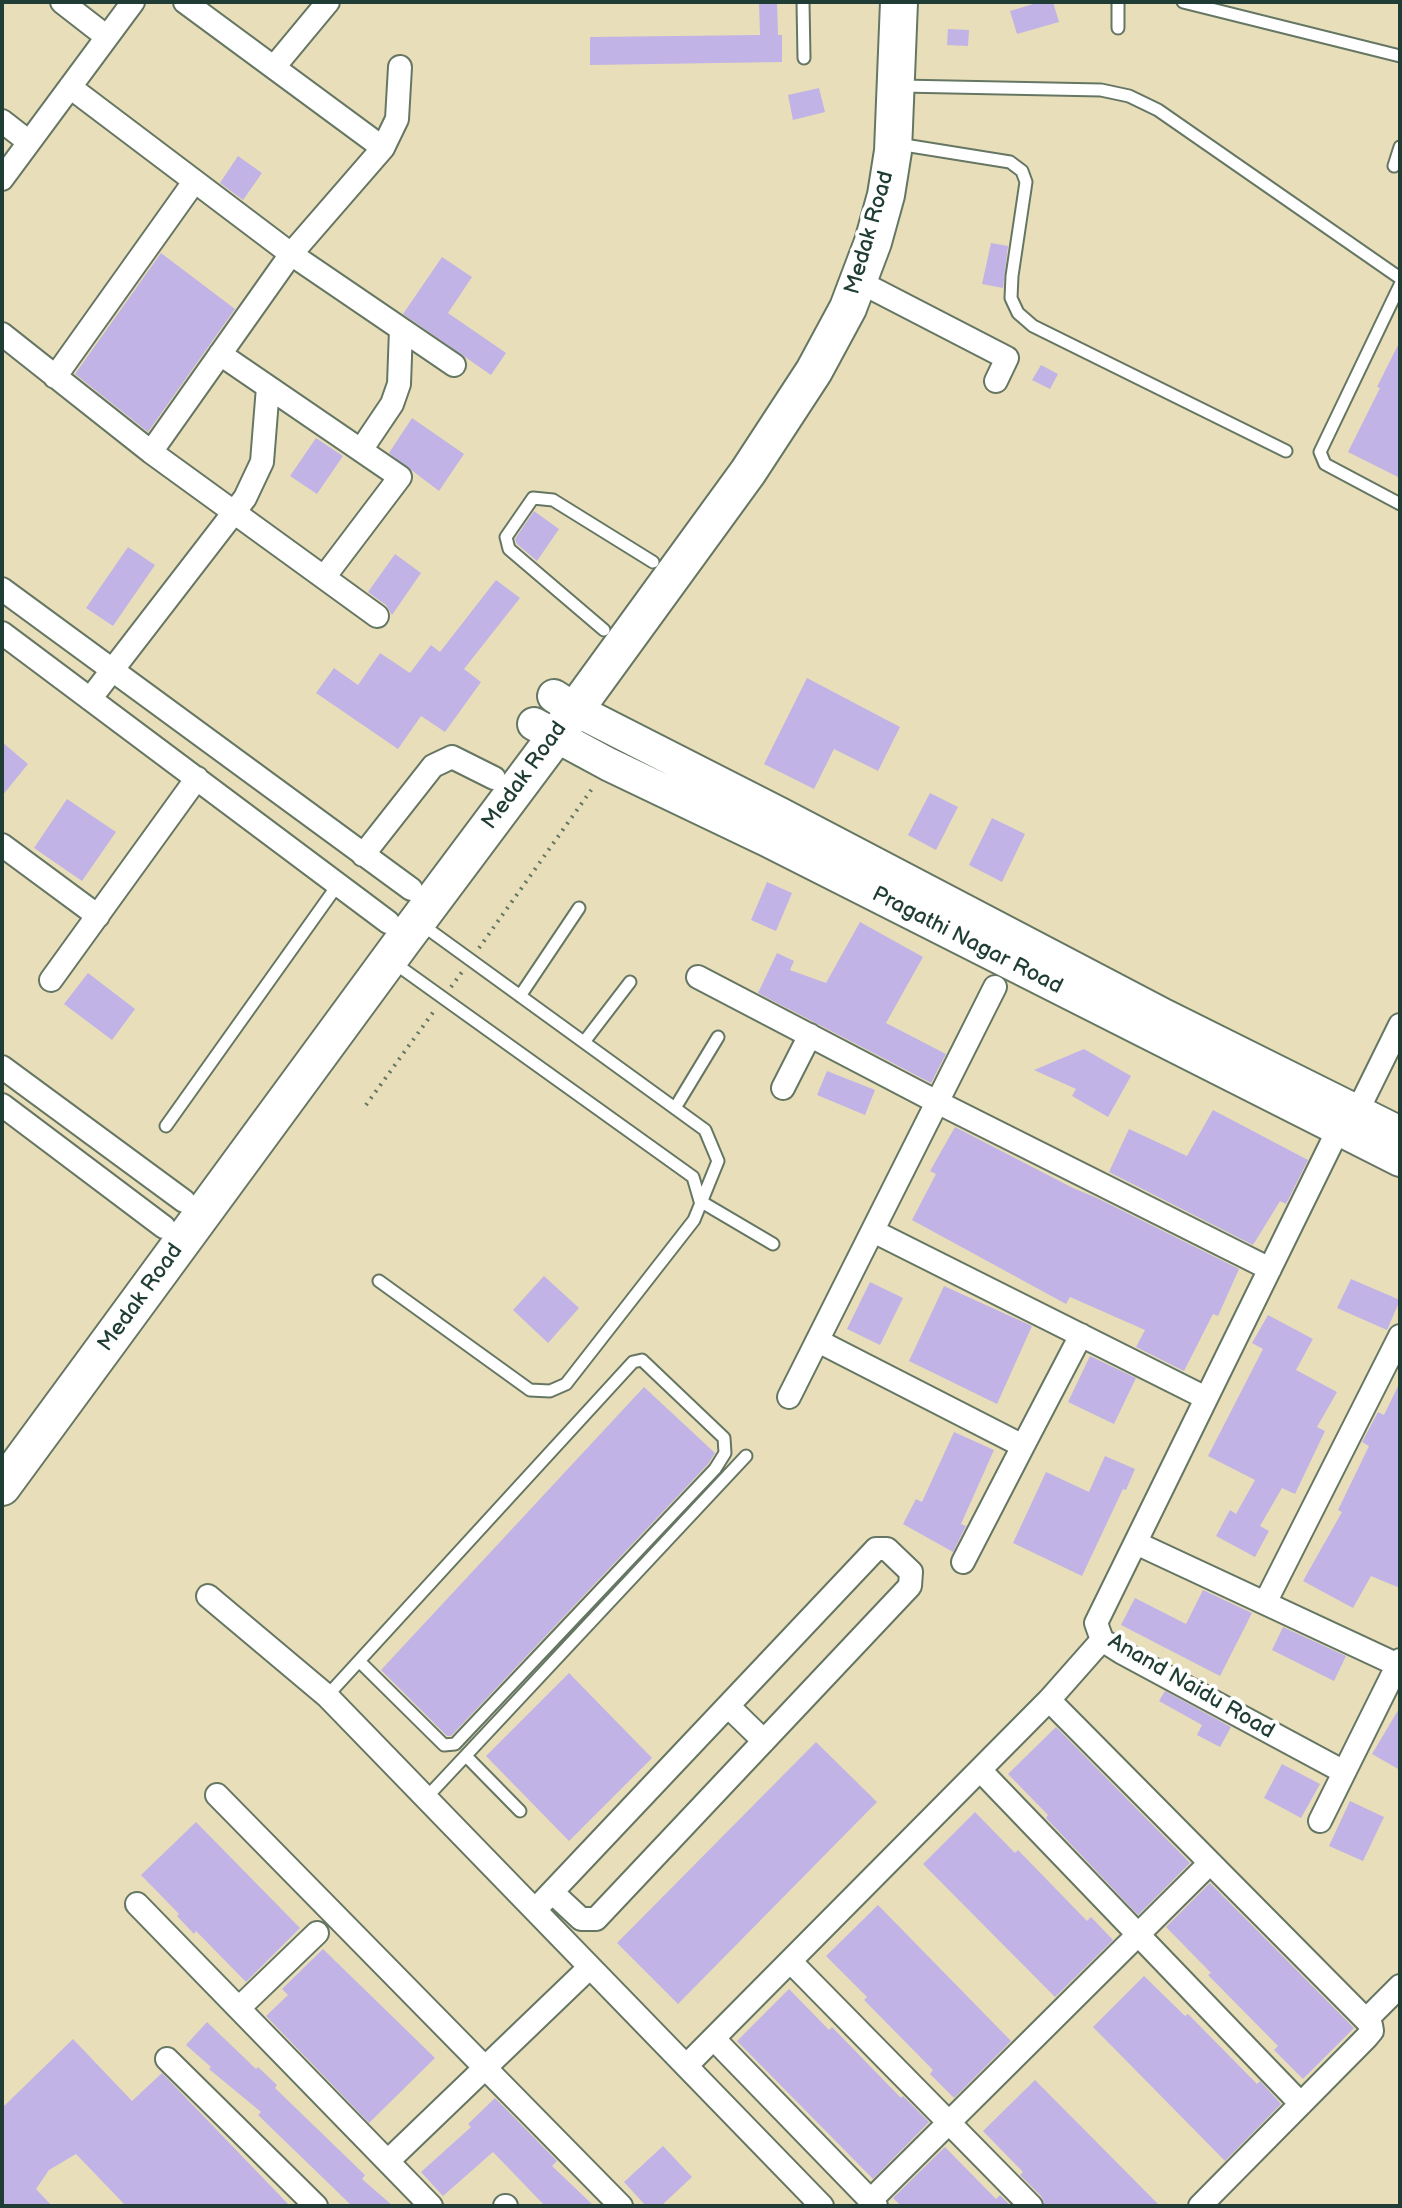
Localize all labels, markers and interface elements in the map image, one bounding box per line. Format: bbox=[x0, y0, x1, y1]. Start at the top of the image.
street label: Medak Road bbox=[840, 168, 900, 298]
street label: Medak Road bbox=[477, 717, 573, 835]
street label: Pragathi Nagar Road bbox=[867, 882, 1067, 1000]
street label: Medak Road bbox=[93, 1239, 189, 1357]
street label: Anand Naidu Road bbox=[1103, 1629, 1279, 1745]

